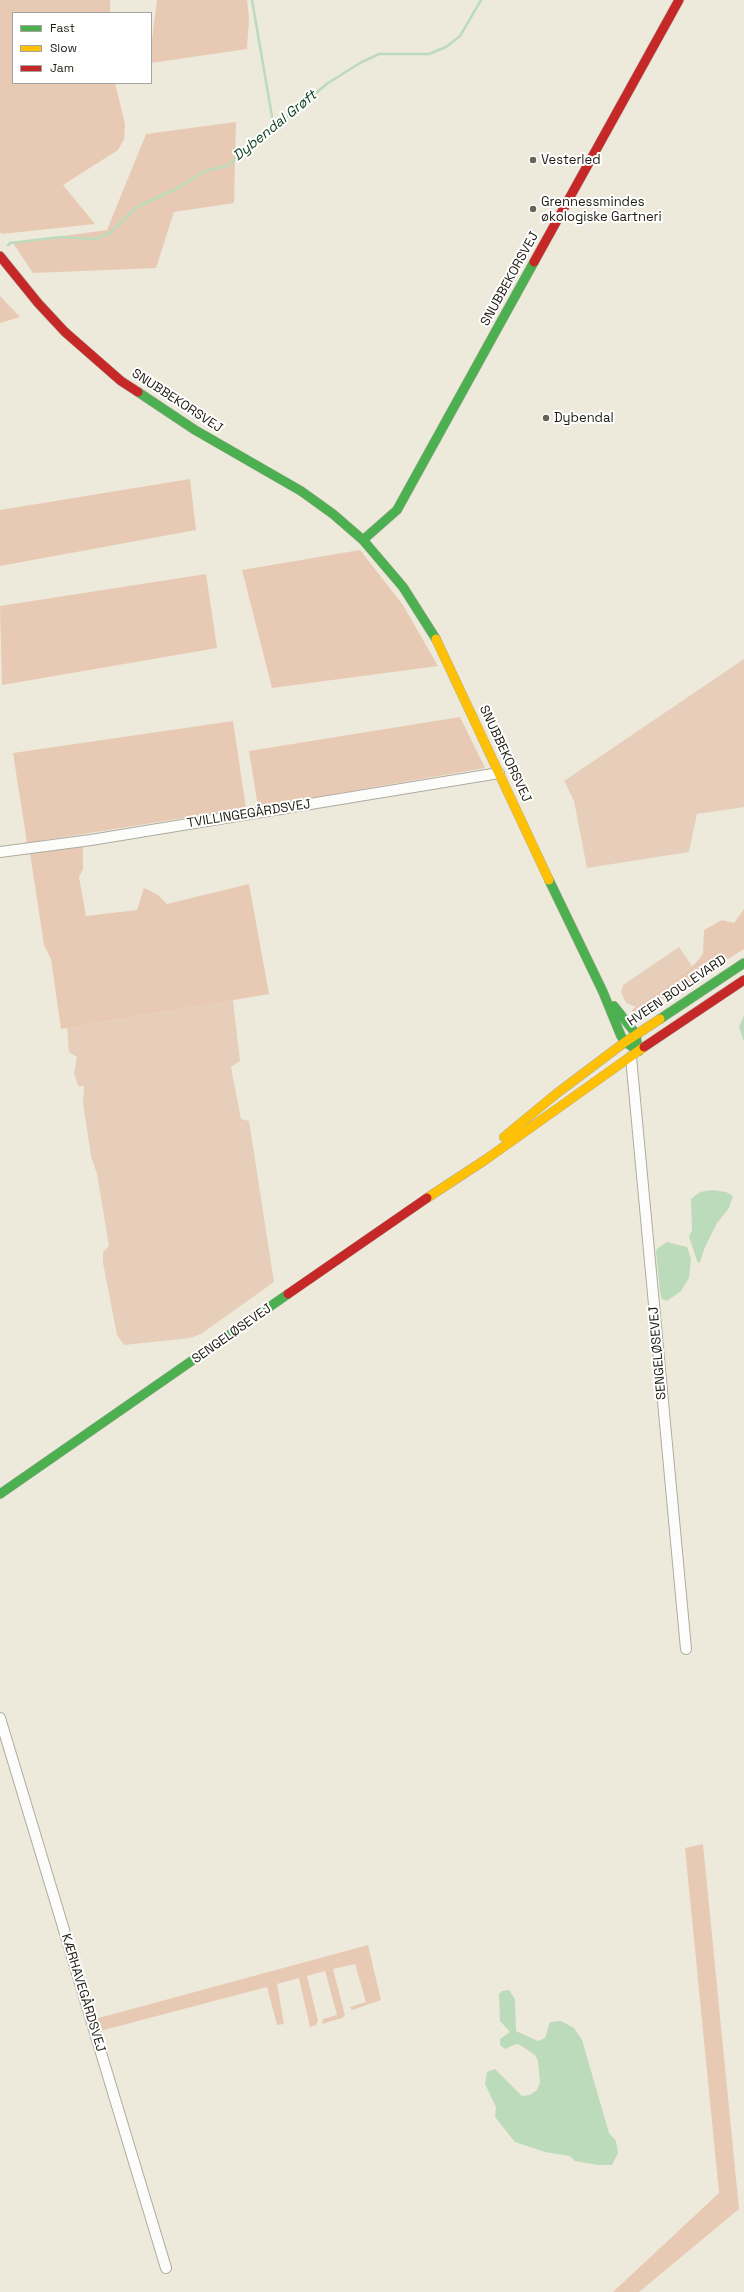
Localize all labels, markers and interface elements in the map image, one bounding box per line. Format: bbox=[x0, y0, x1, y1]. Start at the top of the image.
legend bbox=[12, 12, 152, 84]
text: Fast bbox=[50, 20, 75, 36]
text: Slow bbox=[50, 40, 77, 56]
text: Jam bbox=[50, 60, 74, 76]
water label: Dybendal Grøft bbox=[230, 87, 320, 165]
place label: Vesterled bbox=[541, 152, 601, 168]
marker: Vesterled bbox=[528, 155, 538, 165]
place label: Grennessmindes økologiske Gartneri bbox=[541, 194, 662, 225]
marker: Grennessmindes økologiske Gartneri bbox=[528, 204, 538, 214]
street label: SNUBBEKORSVEJ bbox=[478, 229, 542, 329]
street label: SNUBBEKORSVEJ bbox=[129, 366, 225, 436]
place label: Dybendal bbox=[554, 410, 614, 426]
marker: Dybendal bbox=[541, 413, 551, 423]
street label: SNUBBEKORSVEJ bbox=[476, 703, 534, 805]
street label: TVILLINGEGÅRDSVEJ bbox=[186, 796, 312, 832]
street label: HVEEN BOULEVARD bbox=[625, 952, 729, 1030]
street label: SENGELØSEVEJ bbox=[189, 1301, 275, 1367]
street label: SENGELØSEVEJ bbox=[646, 1306, 670, 1400]
street label: KÆRHAVEGÅRDSVEJ bbox=[58, 1932, 108, 2054]

